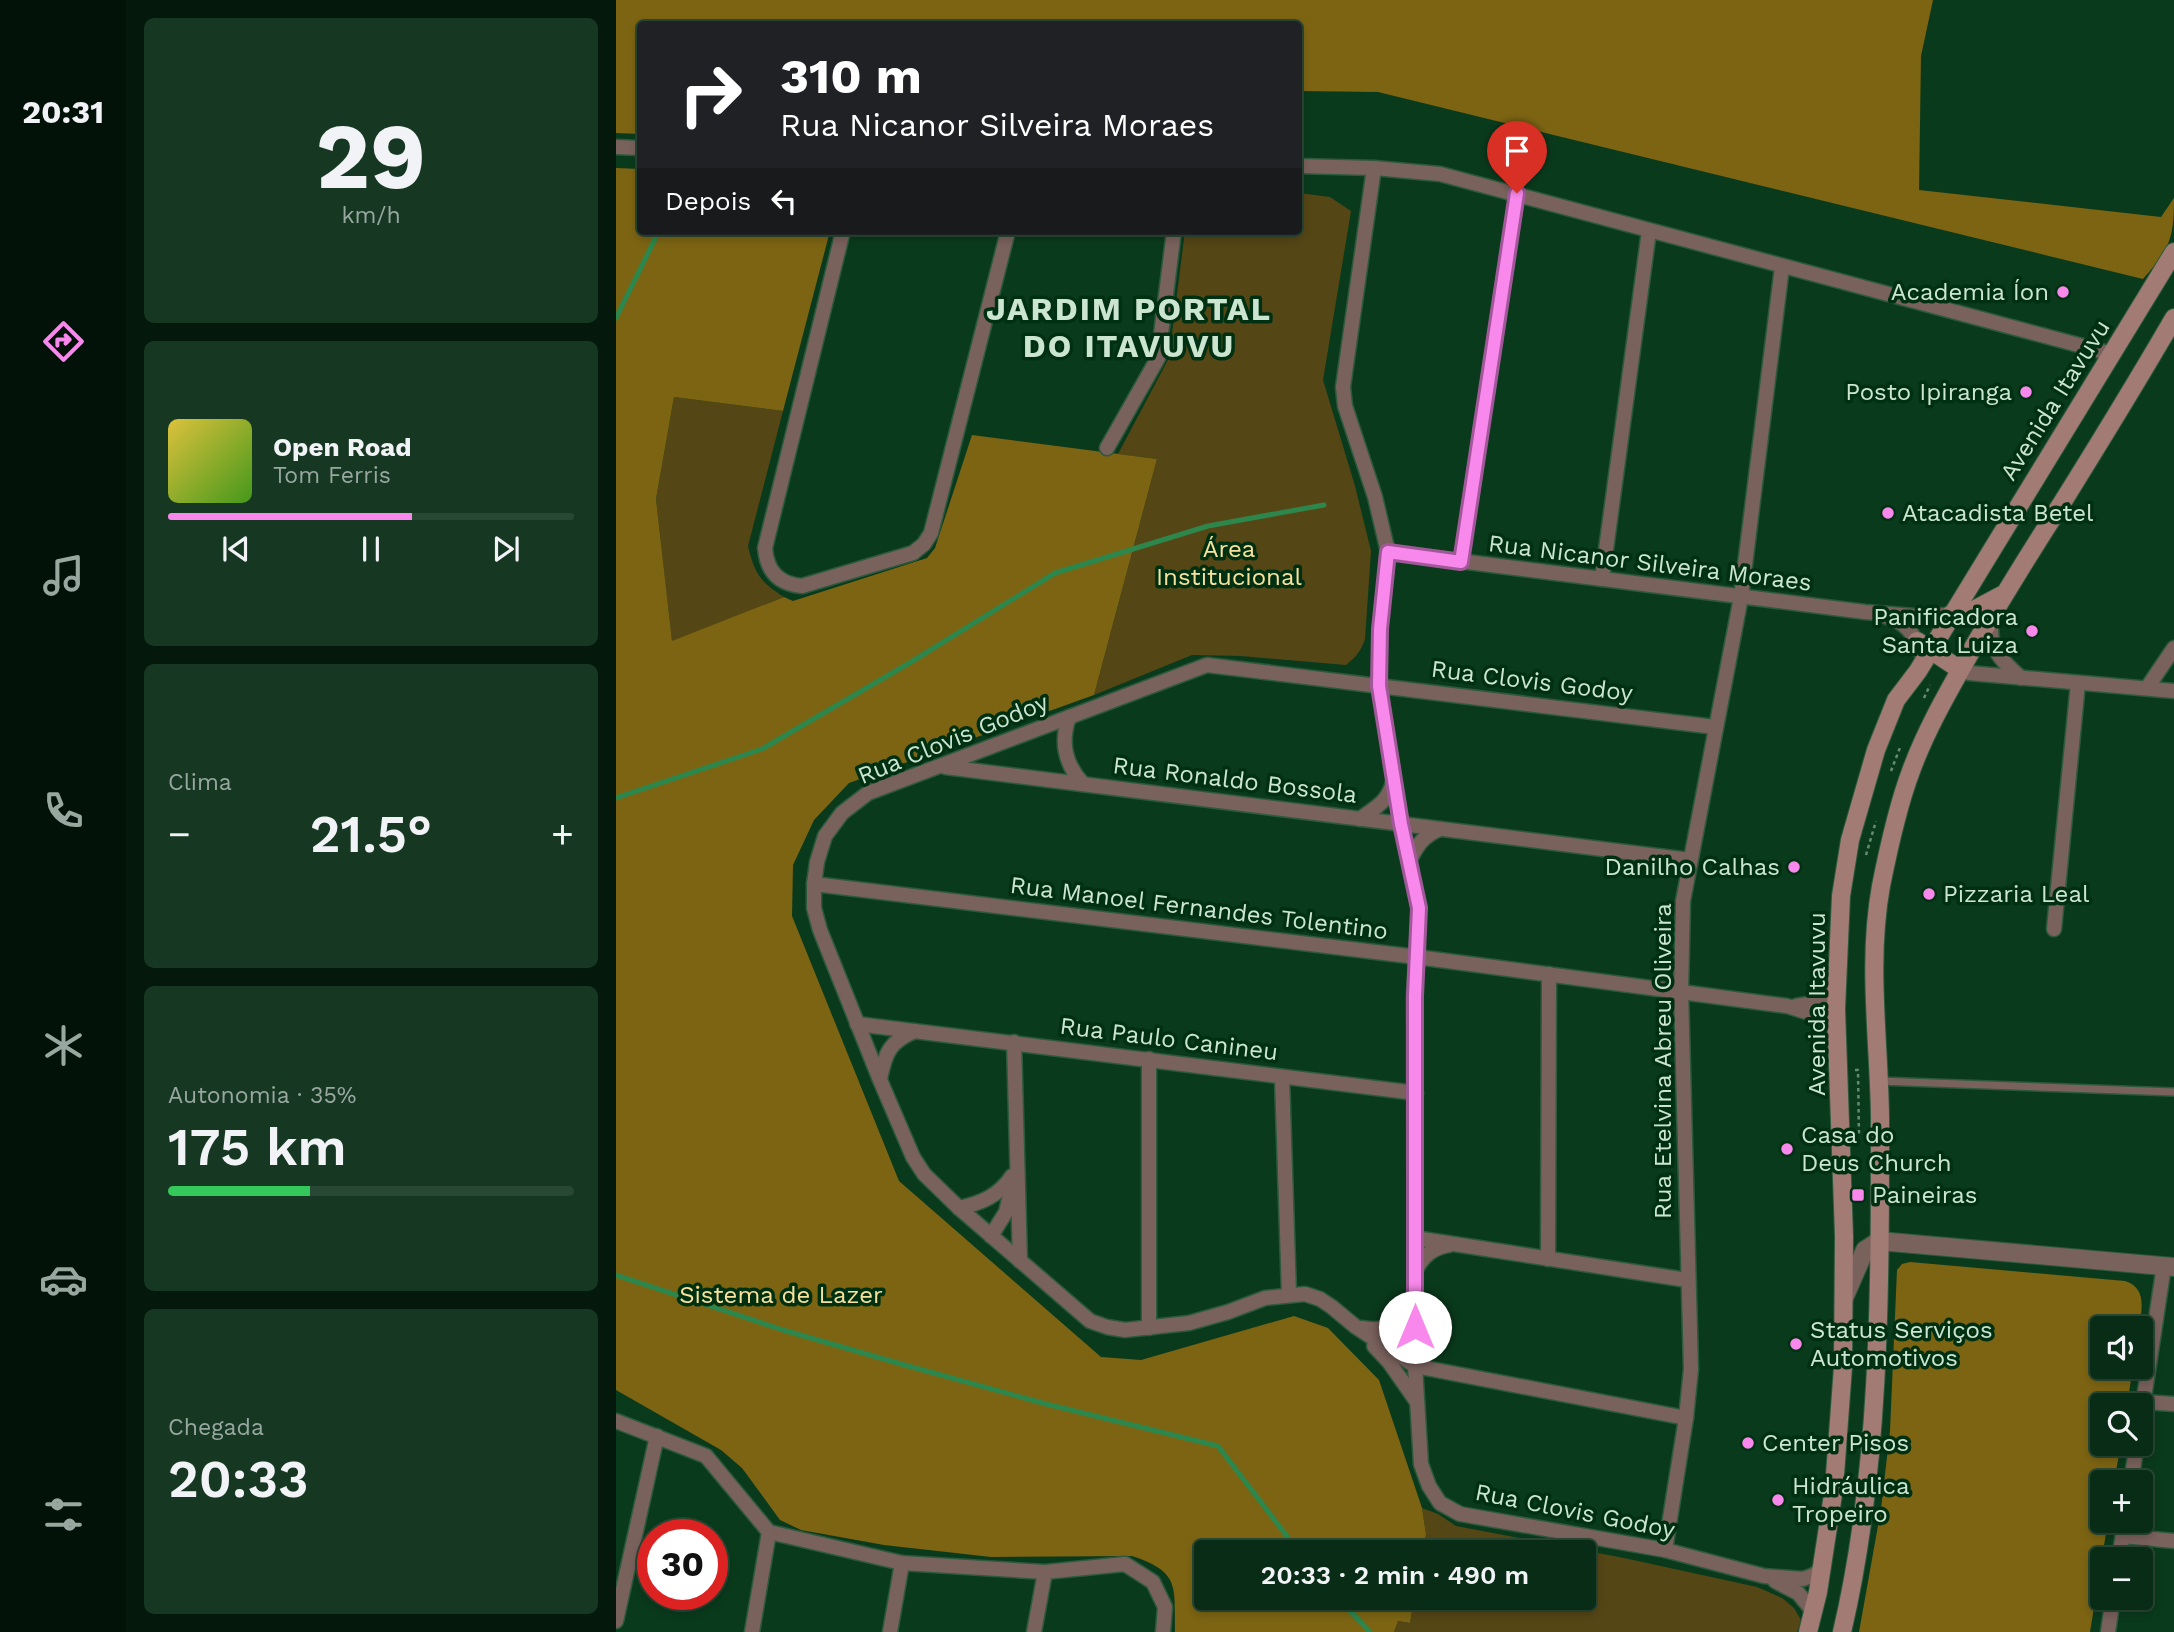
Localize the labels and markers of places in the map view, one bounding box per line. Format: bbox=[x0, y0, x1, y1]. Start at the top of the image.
pin bbox=[1487, 121, 1547, 193]
place label: Academia Íon bbox=[1891, 278, 2049, 306]
marker: Academia Íon bbox=[2055, 284, 2071, 300]
place label: Posto Ipiranga bbox=[1845, 378, 2012, 406]
marker: Posto Ipiranga bbox=[2018, 384, 2034, 400]
place label: Atacadista Betel bbox=[1902, 499, 2094, 527]
marker: Atacadista Betel bbox=[1880, 505, 1896, 521]
place label: Panificadora Santa Luiza bbox=[1873, 603, 2018, 659]
marker: Panificadora Santa Luiza bbox=[2024, 623, 2040, 639]
place label: Danilho Calhas bbox=[1605, 853, 1780, 881]
marker: Danilho Calhas bbox=[1786, 859, 1802, 875]
place label: Pizzaria Leal bbox=[1943, 880, 2090, 908]
marker: Pizzaria Leal bbox=[1921, 886, 1937, 902]
place label: Casa do Deus Church bbox=[1801, 1121, 1952, 1177]
marker: Casa do Deus Church bbox=[1779, 1141, 1795, 1157]
place label: Paineiras bbox=[1872, 1181, 1977, 1209]
marker: Paineiras bbox=[1850, 1187, 1866, 1203]
place label: Status Serviços Automotivos bbox=[1810, 1316, 1993, 1372]
marker: Status Serviços Automotivos bbox=[1788, 1336, 1804, 1352]
place label: Center Pisos bbox=[1762, 1429, 1909, 1457]
marker: Center Pisos bbox=[1740, 1435, 1756, 1451]
place label: Hidráulica Tropeiro bbox=[1792, 1472, 1910, 1528]
marker: Hidráulica Tropeiro bbox=[1770, 1492, 1786, 1508]

